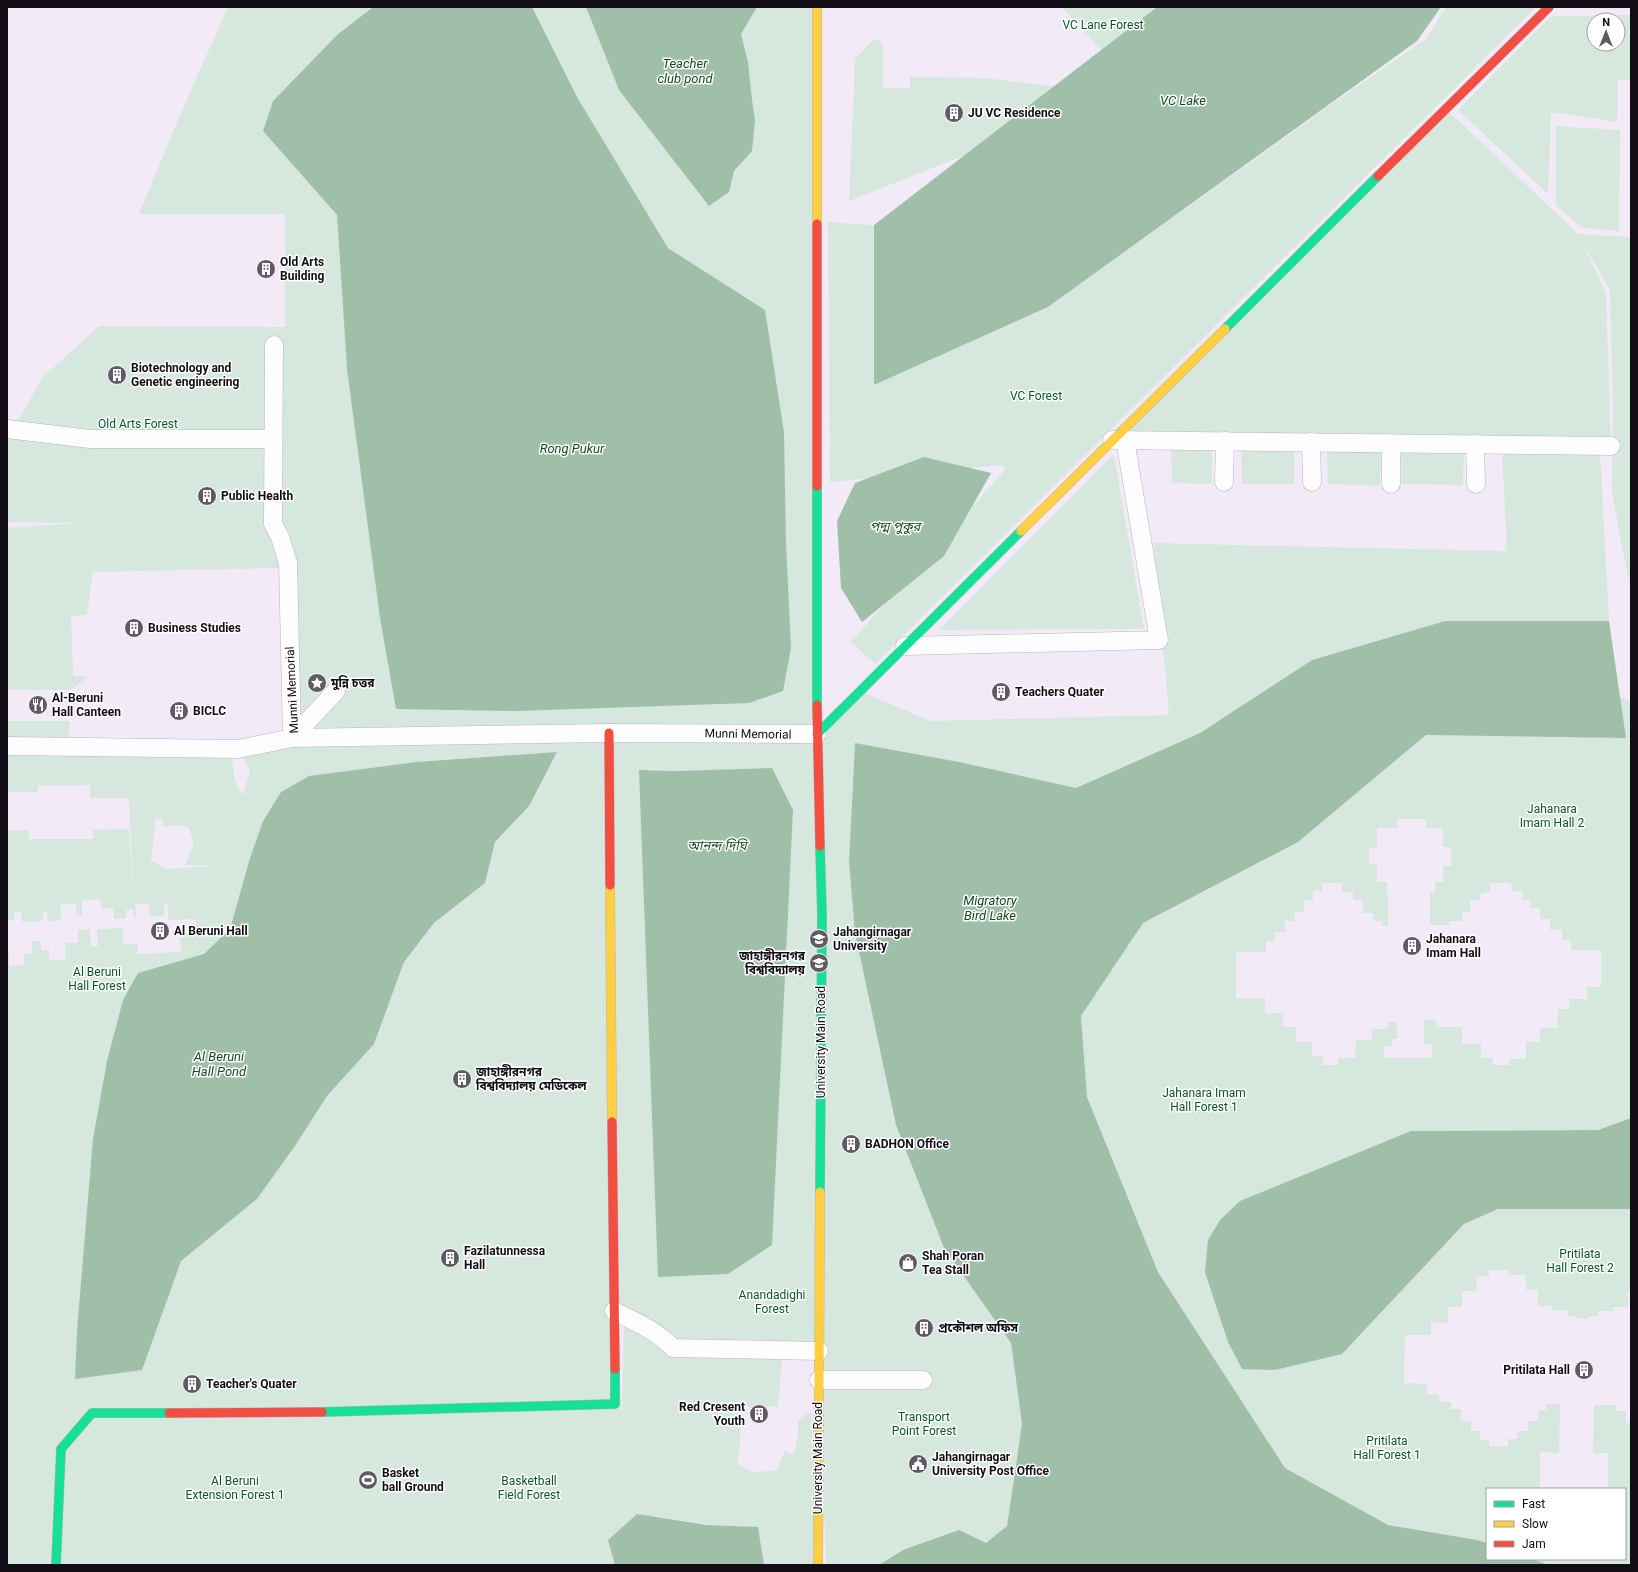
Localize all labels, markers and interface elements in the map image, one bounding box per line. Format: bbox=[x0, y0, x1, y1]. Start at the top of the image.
north arrow bbox=[1586, 12, 1626, 52]
text: N bbox=[1602, 16, 1610, 29]
park label: VC Lane Forest bbox=[1062, 18, 1144, 32]
water label: Teacher club pond bbox=[657, 56, 714, 86]
water label: VC Lake bbox=[1160, 93, 1206, 108]
building icon: JU VC Residence bbox=[943, 102, 965, 124]
place label: JU VC Residence bbox=[968, 106, 1061, 120]
place label: Old Arts Building bbox=[280, 255, 324, 283]
building icon: Old Arts Building bbox=[255, 258, 277, 280]
place label: Biotechnology and Genetic engineering bbox=[131, 361, 240, 389]
building icon: Biotechnology and Genetic engineering bbox=[106, 364, 128, 386]
park label: VC Forest bbox=[1010, 389, 1062, 403]
park label: Old Arts Forest bbox=[98, 417, 178, 431]
water label: Rong Pukur bbox=[540, 441, 605, 456]
building icon: Public Health bbox=[196, 485, 218, 507]
place label: Public Health bbox=[221, 489, 293, 503]
water label: পদ্ম পুকুর bbox=[870, 519, 922, 534]
building icon: Business Studies bbox=[123, 617, 145, 639]
place label: Business Studies bbox=[148, 621, 241, 635]
street label: Munni Memorial bbox=[283, 646, 301, 734]
place icon: মুন্নি চত্তর bbox=[306, 672, 328, 694]
place label: মুন্নি চত্তর bbox=[330, 675, 375, 691]
building icon: Teachers Quater bbox=[990, 681, 1012, 703]
place label: Teachers Quater bbox=[1015, 685, 1105, 699]
place label: Al-Beruni Hall Canteen bbox=[52, 691, 121, 719]
restaurant icon: Al-Beruni Hall Canteen bbox=[27, 694, 49, 716]
building icon: BICLC bbox=[168, 700, 190, 722]
place label: BICLC bbox=[193, 704, 226, 718]
street label: Munni Memorial bbox=[704, 726, 792, 742]
park label: Jahanara Imam Hall 2 bbox=[1520, 802, 1584, 830]
water label: আনন্দ দিঘি bbox=[687, 838, 750, 853]
water label: Migratory Bird Lake bbox=[963, 893, 1018, 923]
building icon: Al Beruni Hall bbox=[149, 920, 171, 942]
place label: Al Beruni Hall bbox=[174, 924, 248, 938]
place label: Jahangirnagar University bbox=[833, 925, 912, 953]
school or university icon: Jahangirnagar University bbox=[808, 928, 830, 950]
place label: Jahanara Imam Hall bbox=[1426, 932, 1481, 960]
building icon: Jahanara Imam Hall bbox=[1401, 935, 1423, 957]
place label: জাহাঙ্গীরনগর বিশ্ববিদ্যালয় bbox=[738, 948, 806, 977]
school or university icon: জাহাঙ্গীরনগর বিশ্ববিদ্যালয় bbox=[808, 952, 830, 974]
park label: Al Beruni Hall Forest bbox=[68, 965, 126, 993]
street label: University Main Road bbox=[814, 986, 828, 1098]
water label: Al Beruni Hall Pond bbox=[192, 1049, 247, 1079]
place label: জাহাঙ্গীরনগর বিশ্ববিদ্যালয় মেডিকেল bbox=[475, 1064, 588, 1093]
building icon: জাহাঙ্গীরনগর বিশ্ববিদ্যালয় মেডিকেল bbox=[451, 1068, 473, 1090]
park label: Jahanara Imam Hall Forest 1 bbox=[1162, 1086, 1246, 1114]
building icon: BADHON Office bbox=[840, 1133, 862, 1155]
place label: BADHON Office bbox=[865, 1137, 949, 1151]
place label: Fazilatunnessa Hall bbox=[464, 1244, 546, 1272]
building icon: Fazilatunnessa Hall bbox=[439, 1247, 461, 1269]
park label: Pritilata Hall Forest 2 bbox=[1546, 1247, 1614, 1275]
place label: Shah Poran Tea Stall bbox=[922, 1249, 984, 1277]
shop icon: Shah Poran Tea Stall bbox=[897, 1252, 919, 1274]
park label: Anandadighi Forest bbox=[739, 1288, 806, 1316]
building icon: প্রকৌশল অফিস bbox=[913, 1317, 935, 1339]
place label: প্রকৌশল অফিস bbox=[938, 1320, 1018, 1335]
building icon: Pritilata Hall bbox=[1573, 1359, 1595, 1381]
place label: Pritilata Hall bbox=[1503, 1363, 1570, 1377]
building icon: Teacher's Quater bbox=[181, 1373, 203, 1395]
place label: Teacher's Quater bbox=[206, 1377, 297, 1391]
place label: Red Cresent Youth bbox=[679, 1400, 745, 1428]
street label: University Main Road bbox=[811, 1402, 825, 1514]
building icon: Red Cresent Youth bbox=[748, 1403, 770, 1425]
park label: Transport Point Forest bbox=[892, 1410, 956, 1438]
park label: Pritilata Hall Forest 1 bbox=[1353, 1434, 1421, 1462]
place label: Jahangirnagar University Post Office bbox=[932, 1450, 1049, 1478]
public building icon: Jahangirnagar University Post Office bbox=[907, 1453, 929, 1475]
place label: Basket ball Ground bbox=[382, 1466, 444, 1494]
sports icon: Basket ball Ground bbox=[357, 1469, 379, 1491]
park label: Al Beruni Extension Forest 1 bbox=[186, 1474, 284, 1502]
park label: Basketball Field Forest bbox=[498, 1474, 560, 1502]
legend bbox=[1486, 1488, 1626, 1560]
text: Fast bbox=[1522, 1497, 1545, 1511]
text: Slow bbox=[1522, 1517, 1548, 1531]
text: Jam bbox=[1522, 1537, 1546, 1551]

